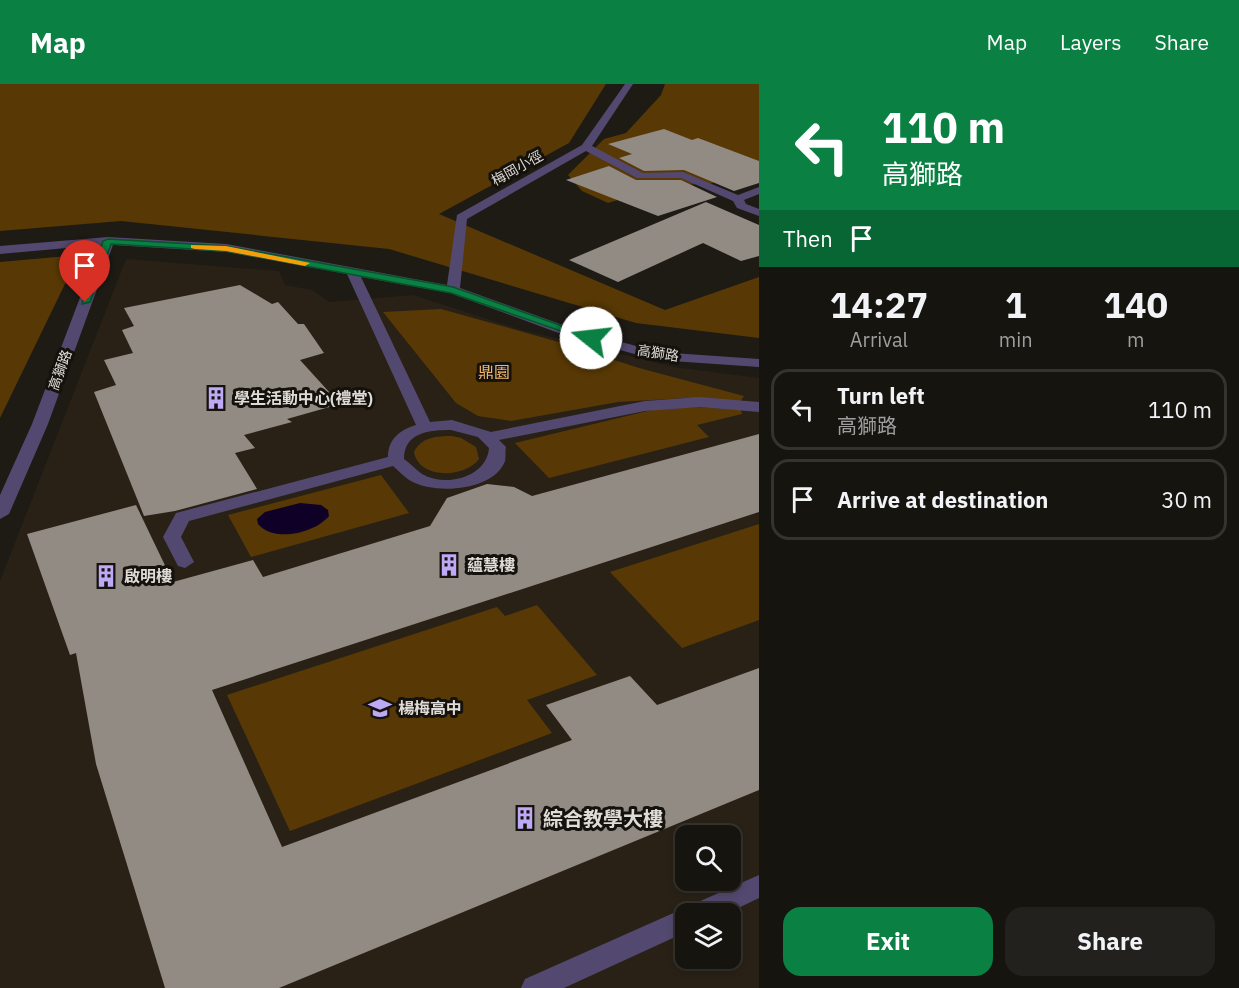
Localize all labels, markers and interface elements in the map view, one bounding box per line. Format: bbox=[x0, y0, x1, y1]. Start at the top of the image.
text: Map bbox=[30, 24, 86, 61]
text: Map bbox=[987, 28, 1027, 56]
text: Layers bbox=[1060, 28, 1122, 56]
text: Share bbox=[1155, 28, 1209, 56]
text: 110 m bbox=[882, 100, 1005, 155]
icon: left bbox=[783, 108, 861, 186]
street label: 梅岡小徑 bbox=[488, 147, 546, 189]
text: 高獅路 bbox=[882, 156, 963, 191]
icon: arrive bbox=[845, 222, 878, 255]
text: Then bbox=[783, 224, 833, 253]
pin bbox=[59, 240, 110, 302]
icon: arrive bbox=[68, 249, 101, 282]
text: 14:27 bbox=[830, 281, 928, 328]
text: 1 bbox=[1005, 281, 1027, 328]
text: 140 bbox=[1103, 281, 1168, 328]
position arrow bbox=[559, 306, 623, 370]
text: Arrival bbox=[850, 326, 908, 353]
text: min bbox=[999, 326, 1033, 353]
text: m bbox=[1127, 326, 1145, 353]
street label: 高獅路 bbox=[636, 341, 680, 365]
street label: 高獅路 bbox=[44, 347, 76, 393]
park label: 鼎園 bbox=[478, 362, 510, 382]
text: Turn left bbox=[837, 381, 925, 410]
building icon: 學生活動中心(禮堂) bbox=[203, 385, 229, 411]
place label: 學生活動中心(禮堂) bbox=[234, 388, 373, 408]
icon: left bbox=[786, 393, 819, 426]
text: 110 m bbox=[1148, 395, 1212, 424]
text: 高獅路 bbox=[837, 412, 897, 439]
icon: arrive bbox=[786, 483, 819, 516]
text: Arrive at destination bbox=[837, 485, 1048, 514]
text: 30 m bbox=[1161, 485, 1212, 514]
building icon: 蘊慧樓 bbox=[436, 552, 462, 578]
place label: 蘊慧樓 bbox=[467, 555, 515, 575]
building icon: 啟明樓 bbox=[93, 563, 119, 589]
place label: 啟明樓 bbox=[124, 566, 172, 586]
school or university icon: 楊梅高中 bbox=[367, 695, 393, 721]
place label: 楊梅高中 bbox=[398, 698, 462, 718]
building icon: 綜合教學大樓 bbox=[512, 805, 538, 831]
place label: 綜合教學大樓 bbox=[543, 805, 663, 832]
map controls bbox=[675, 825, 741, 969]
button: search bbox=[675, 825, 741, 891]
button: layers bbox=[675, 903, 741, 969]
button: Exit bbox=[783, 907, 993, 976]
button: Share bbox=[1005, 907, 1215, 976]

